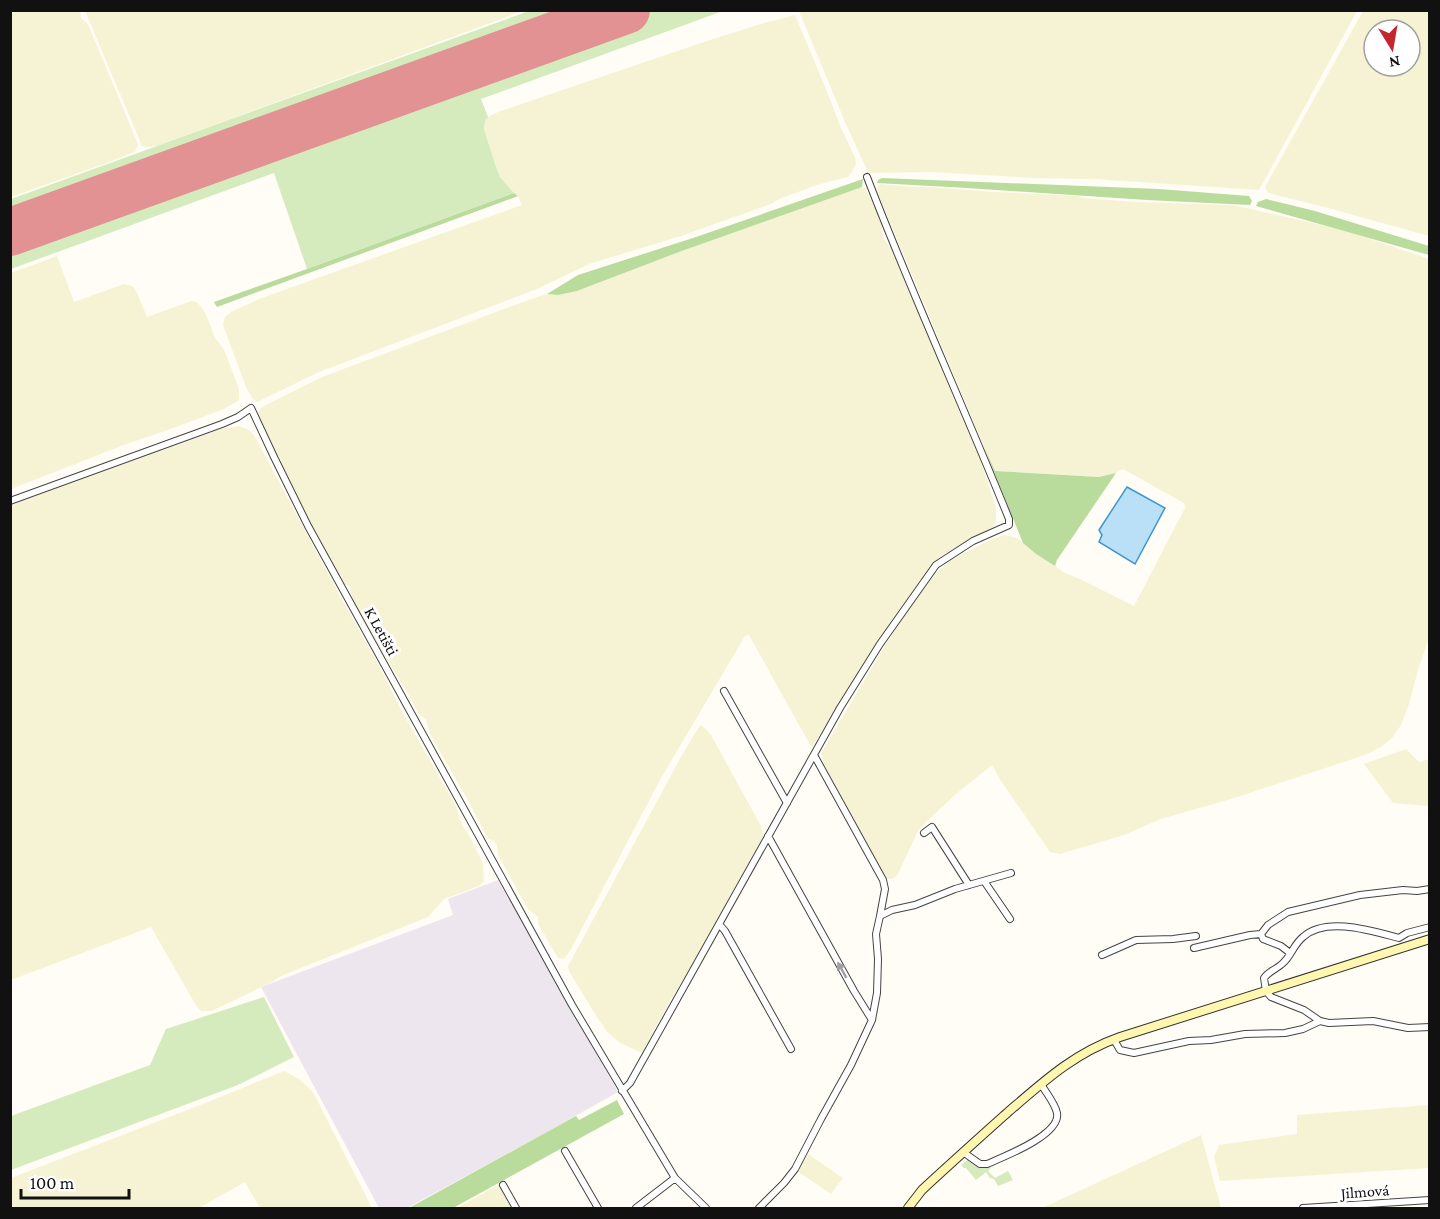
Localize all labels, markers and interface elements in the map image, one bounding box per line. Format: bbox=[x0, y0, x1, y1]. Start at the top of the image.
north arrow bbox=[1362, 18, 1422, 78]
text: N bbox=[1388, 53, 1402, 72]
street label: K Letišti bbox=[361, 604, 402, 658]
one-way arrow bbox=[837, 961, 847, 978]
scale bar bbox=[21, 1162, 129, 1200]
text: 100 m bbox=[30, 1173, 75, 1193]
street label: Jilmová bbox=[1338, 1181, 1391, 1203]

